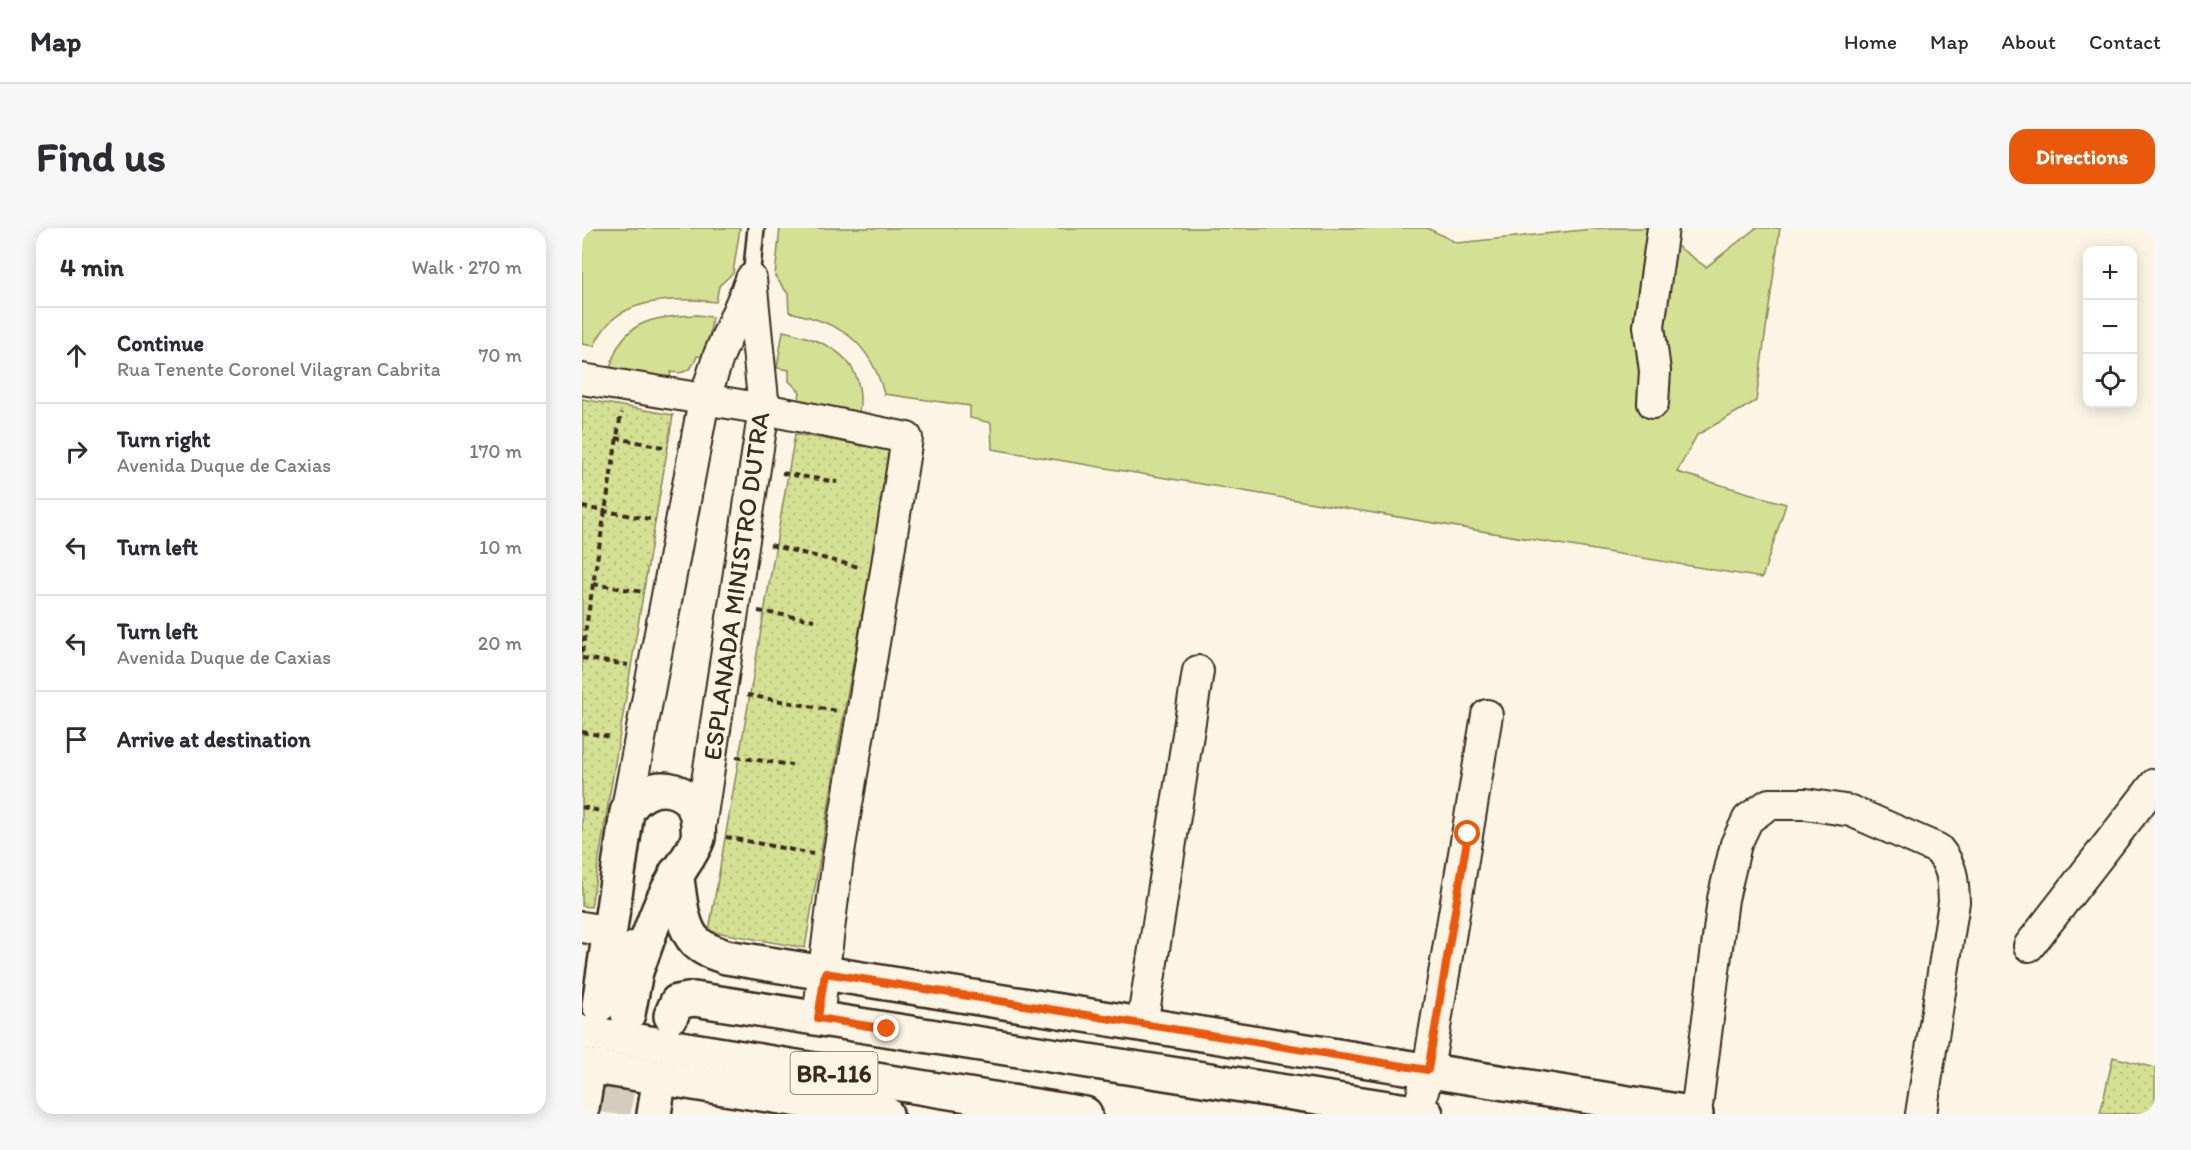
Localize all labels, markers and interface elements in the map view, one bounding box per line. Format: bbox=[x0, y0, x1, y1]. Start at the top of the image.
text: Map bbox=[30, 24, 81, 58]
text: Home bbox=[1844, 29, 1897, 54]
text: Map bbox=[1930, 29, 1969, 54]
text: About bbox=[2002, 29, 2056, 54]
text: Contact bbox=[2089, 29, 2161, 54]
button: Directions bbox=[2009, 129, 2155, 184]
text: Find us bbox=[36, 131, 166, 182]
map controls bbox=[2083, 246, 2137, 408]
button: + bbox=[2083, 246, 2137, 300]
text: 4 min bbox=[60, 251, 124, 283]
text: Walk · 270 m bbox=[411, 255, 522, 279]
button: − bbox=[2083, 300, 2137, 354]
text: Continue bbox=[117, 330, 204, 357]
icon: ahead bbox=[60, 339, 93, 372]
text: 70 m bbox=[478, 343, 522, 367]
button: locate bbox=[2083, 354, 2137, 408]
text: Rua Tenente Coronel Vilagran Cabrita bbox=[117, 357, 441, 381]
street label: ESPLANADA MINISTRO DUTRA bbox=[696, 410, 776, 762]
text: Turn right bbox=[117, 426, 211, 453]
icon: right bbox=[60, 435, 93, 468]
text: 170 m bbox=[469, 439, 522, 463]
text: Avenida Duque de Caxias bbox=[117, 453, 331, 477]
icon: left bbox=[60, 531, 93, 564]
text: Turn left bbox=[117, 534, 198, 561]
text: 10 m bbox=[479, 535, 522, 559]
text: Turn left bbox=[117, 618, 198, 645]
icon: left bbox=[60, 627, 93, 660]
text: 20 m bbox=[478, 631, 522, 655]
text: Avenida Duque de Caxias bbox=[117, 645, 331, 669]
icon: arrive bbox=[60, 723, 93, 756]
text: Arrive at destination bbox=[117, 726, 311, 753]
route start bbox=[1454, 820, 1480, 846]
route end bbox=[873, 1015, 899, 1041]
road number: BR-116 bbox=[790, 1052, 878, 1094]

